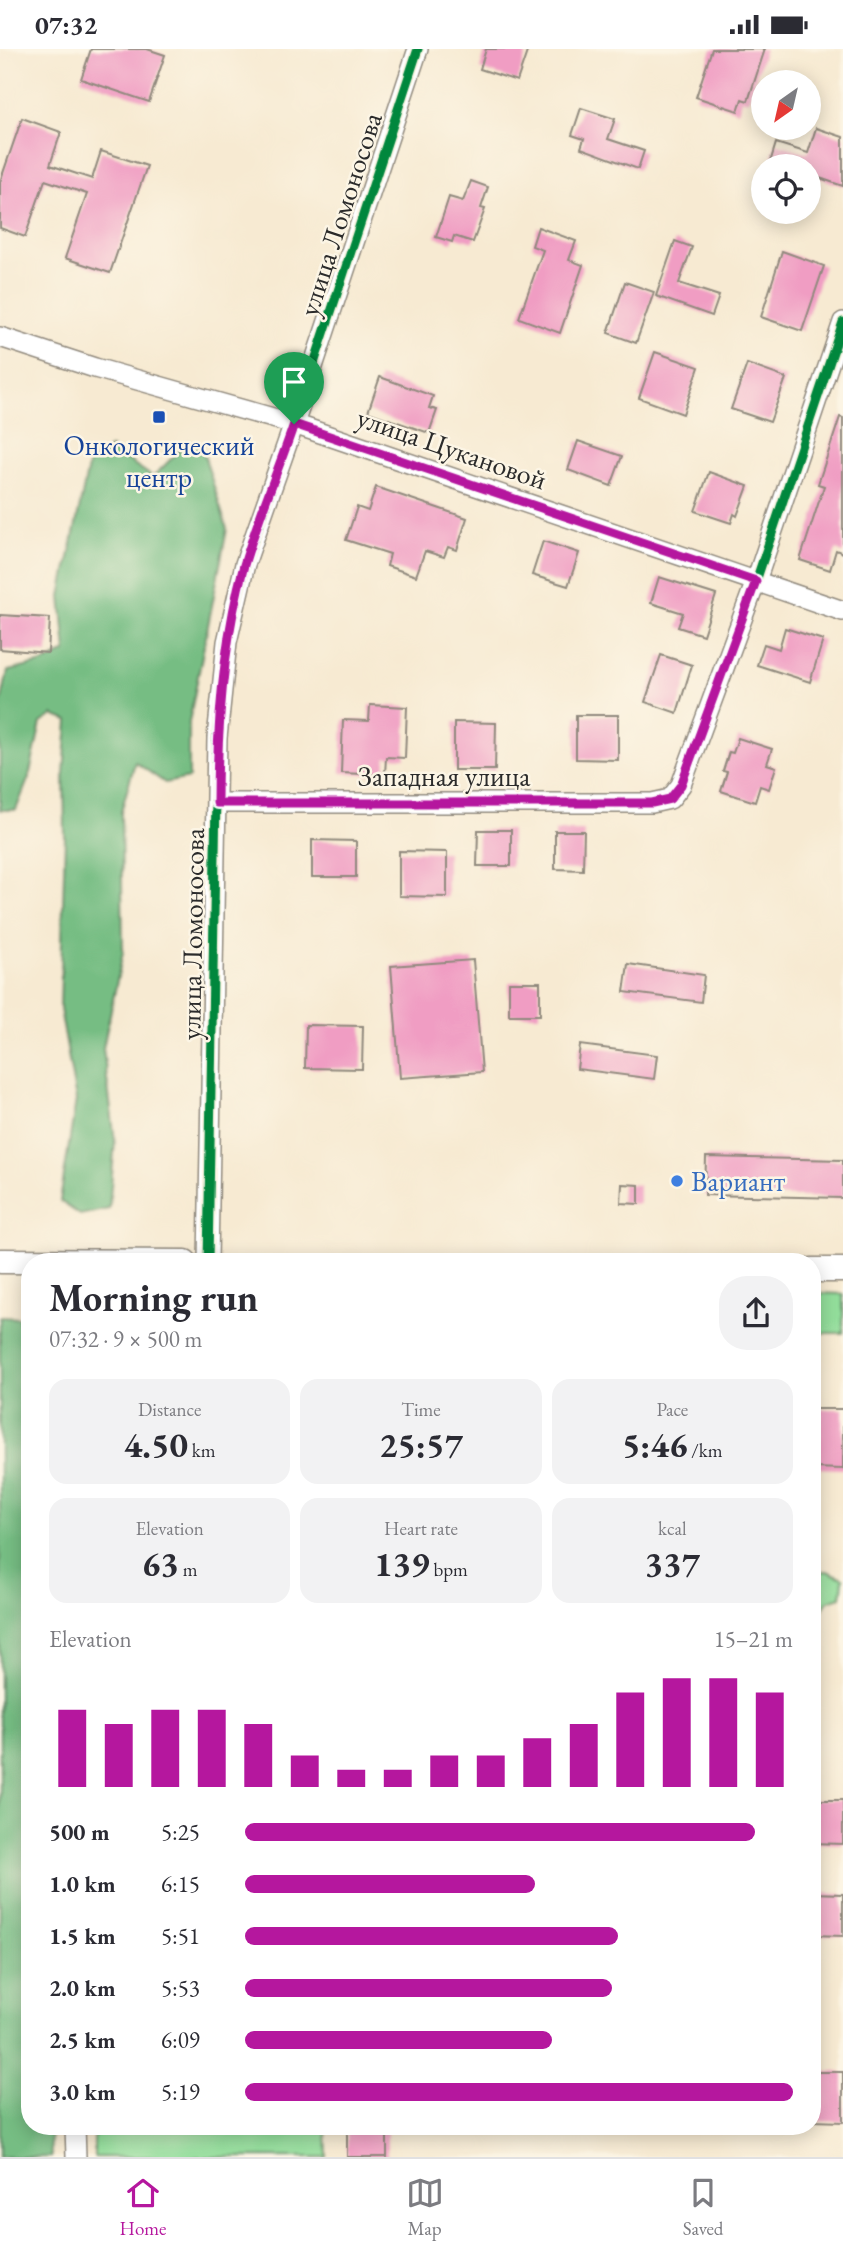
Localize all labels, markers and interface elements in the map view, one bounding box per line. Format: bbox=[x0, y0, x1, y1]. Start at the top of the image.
text: 07:32 bbox=[35, 8, 97, 42]
north arrow bbox=[751, 70, 821, 140]
map controls bbox=[751, 70, 821, 224]
street label: улица Ломоносова bbox=[290, 107, 390, 320]
button: locate bbox=[751, 154, 821, 224]
pin bbox=[264, 352, 324, 424]
icon: arrive bbox=[275, 363, 313, 401]
street label: улица Цукановой bbox=[352, 399, 552, 497]
marker: Онкологический центр bbox=[151, 409, 167, 425]
place label: Онкологический центр bbox=[63, 427, 255, 495]
street label: Западная улица bbox=[358, 758, 531, 794]
street label: улица Ломоносова bbox=[172, 827, 212, 1040]
place label: Вариант bbox=[691, 1163, 786, 1199]
marker: Вариант bbox=[669, 1173, 685, 1189]
text: Morning run bbox=[49, 1273, 258, 1322]
button: share bbox=[719, 1276, 793, 1350]
text: 07:32 · 9 × 500 m bbox=[49, 1324, 202, 1354]
text: Distance bbox=[138, 1397, 201, 1422]
text: Time bbox=[401, 1397, 441, 1422]
text: Pace bbox=[656, 1397, 688, 1422]
text: 4.50 bbox=[124, 1422, 188, 1467]
text: 25:57 bbox=[379, 1422, 463, 1467]
text: 5:46 bbox=[622, 1422, 687, 1467]
text: km bbox=[188, 1438, 216, 1463]
text: /km bbox=[687, 1438, 723, 1463]
text: Elevation bbox=[135, 1516, 204, 1541]
text: Heart rate bbox=[384, 1516, 458, 1541]
text: kcal bbox=[658, 1516, 687, 1541]
text: 63 bbox=[142, 1541, 179, 1586]
text: 139 bbox=[374, 1541, 430, 1586]
text: 337 bbox=[645, 1541, 700, 1586]
text: m bbox=[179, 1557, 197, 1582]
text: bpm bbox=[430, 1557, 468, 1582]
text: Elevation bbox=[49, 1624, 132, 1654]
text: 15–21 m bbox=[714, 1624, 793, 1654]
text: 500 m bbox=[49, 1817, 110, 1847]
text: 5:25 bbox=[161, 1817, 200, 1847]
text: 1.0 km bbox=[49, 1869, 116, 1899]
text: 6:15 bbox=[161, 1869, 200, 1899]
text: 1.5 km bbox=[49, 1921, 116, 1951]
text: 5:51 bbox=[161, 1921, 200, 1951]
text: 2.0 km bbox=[49, 1973, 116, 2003]
text: 5:53 bbox=[161, 1973, 200, 2003]
text: 2.5 km bbox=[49, 2025, 116, 2055]
text: 6:09 bbox=[161, 2025, 200, 2055]
text: 3.0 km bbox=[49, 2077, 116, 2107]
text: 5:19 bbox=[161, 2077, 200, 2107]
tab: Home bbox=[120, 2174, 167, 2241]
tab: Map bbox=[406, 2174, 444, 2241]
tab: Saved bbox=[683, 2174, 723, 2241]

